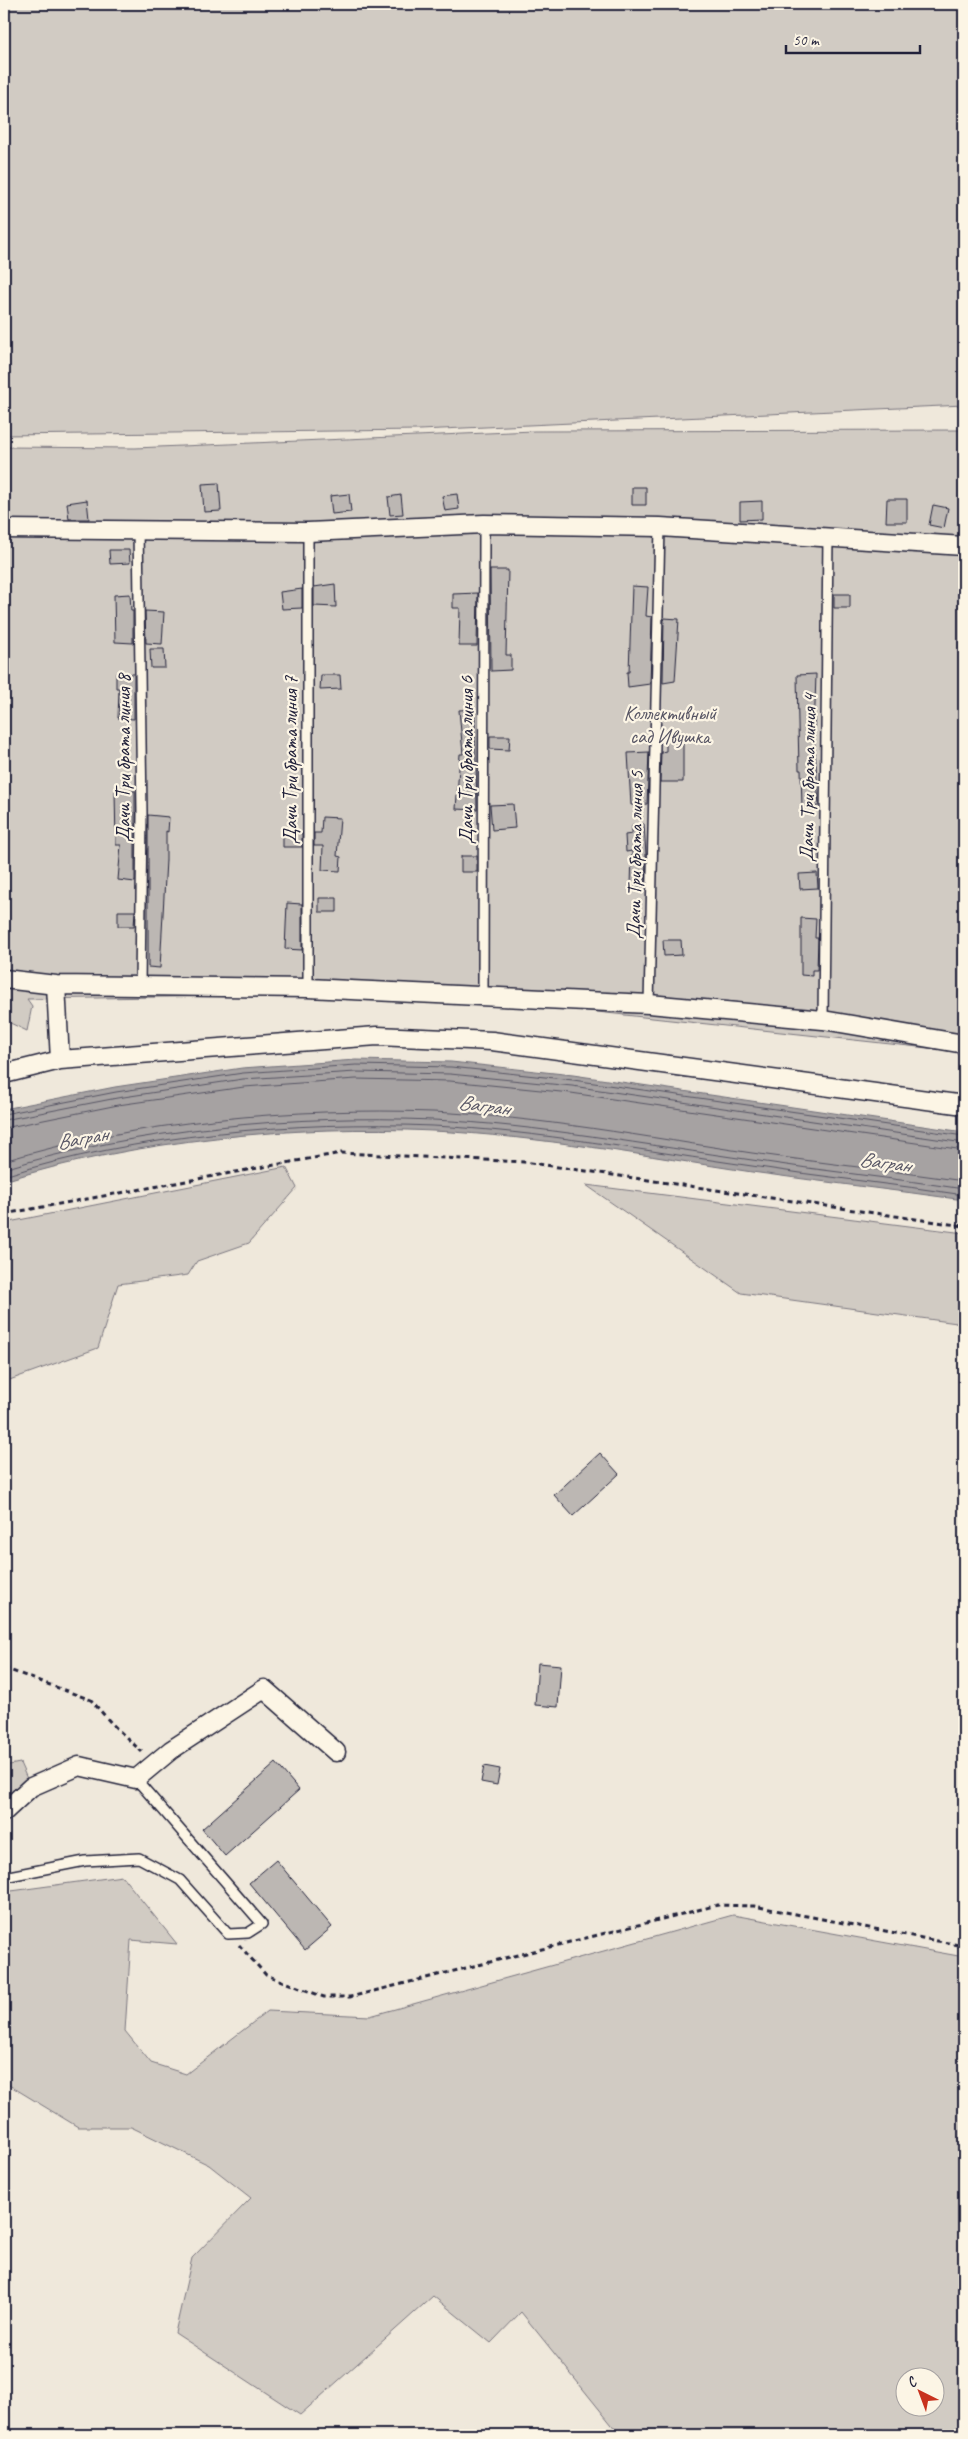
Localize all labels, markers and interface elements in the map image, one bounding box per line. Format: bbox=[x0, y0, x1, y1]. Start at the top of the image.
scale bar bbox=[786, 22, 919, 54]
text: 50 m bbox=[793, 31, 820, 50]
street label: Дачи Три брата линия 8 bbox=[111, 672, 136, 842]
street label: Дачи Три брата линия 7 bbox=[278, 675, 303, 844]
street label: Дачи Три брата линия 6 bbox=[454, 675, 479, 844]
street label: Дачи Три брата линия 4 bbox=[794, 692, 822, 862]
park label: Коллективный сад Ивушка bbox=[624, 701, 718, 749]
street label: Дачи Три брата линия 5 bbox=[621, 770, 649, 939]
water label: Вагран bbox=[457, 1089, 514, 1122]
water label: Вагран bbox=[55, 1120, 113, 1155]
water label: Вагран bbox=[858, 1146, 915, 1179]
north arrow bbox=[896, 2366, 946, 2416]
text: С bbox=[903, 2373, 921, 2391]

